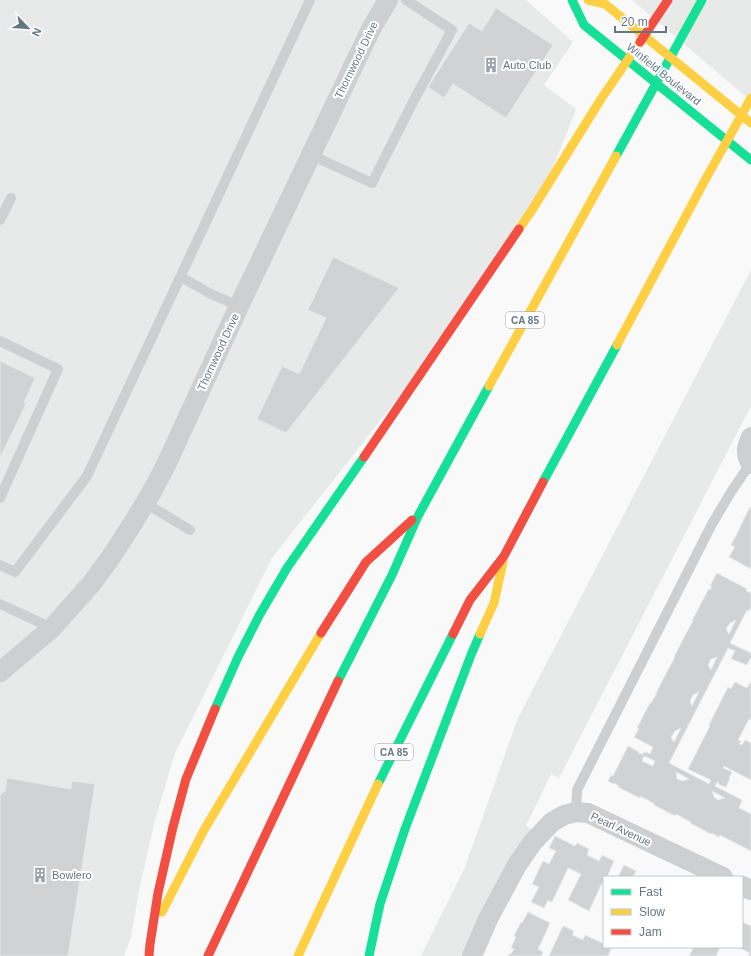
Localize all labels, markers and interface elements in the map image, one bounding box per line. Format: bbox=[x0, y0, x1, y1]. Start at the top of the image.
north arrow bbox=[8, 8, 48, 48]
scale bar bbox=[615, 8, 666, 34]
text: 20 m bbox=[621, 15, 648, 29]
street label: Thornwood Drive bbox=[332, 20, 380, 100]
text: N bbox=[30, 26, 44, 38]
street label: Winfield Boulevard bbox=[625, 40, 703, 108]
building icon: Auto Club bbox=[482, 56, 500, 74]
place label: Auto Club bbox=[503, 59, 551, 71]
street label: Thornwood Drive bbox=[195, 312, 241, 392]
road number: CA 85 bbox=[506, 312, 544, 328]
road number: CA 85 bbox=[375, 744, 413, 760]
street label: Pearl Avenue bbox=[589, 810, 653, 848]
building icon: Bowlero bbox=[31, 866, 49, 884]
place label: Bowlero bbox=[52, 869, 92, 881]
legend bbox=[603, 876, 743, 948]
text: Fast bbox=[639, 885, 663, 899]
text: Slow bbox=[639, 905, 665, 919]
text: Jam bbox=[639, 925, 662, 939]

